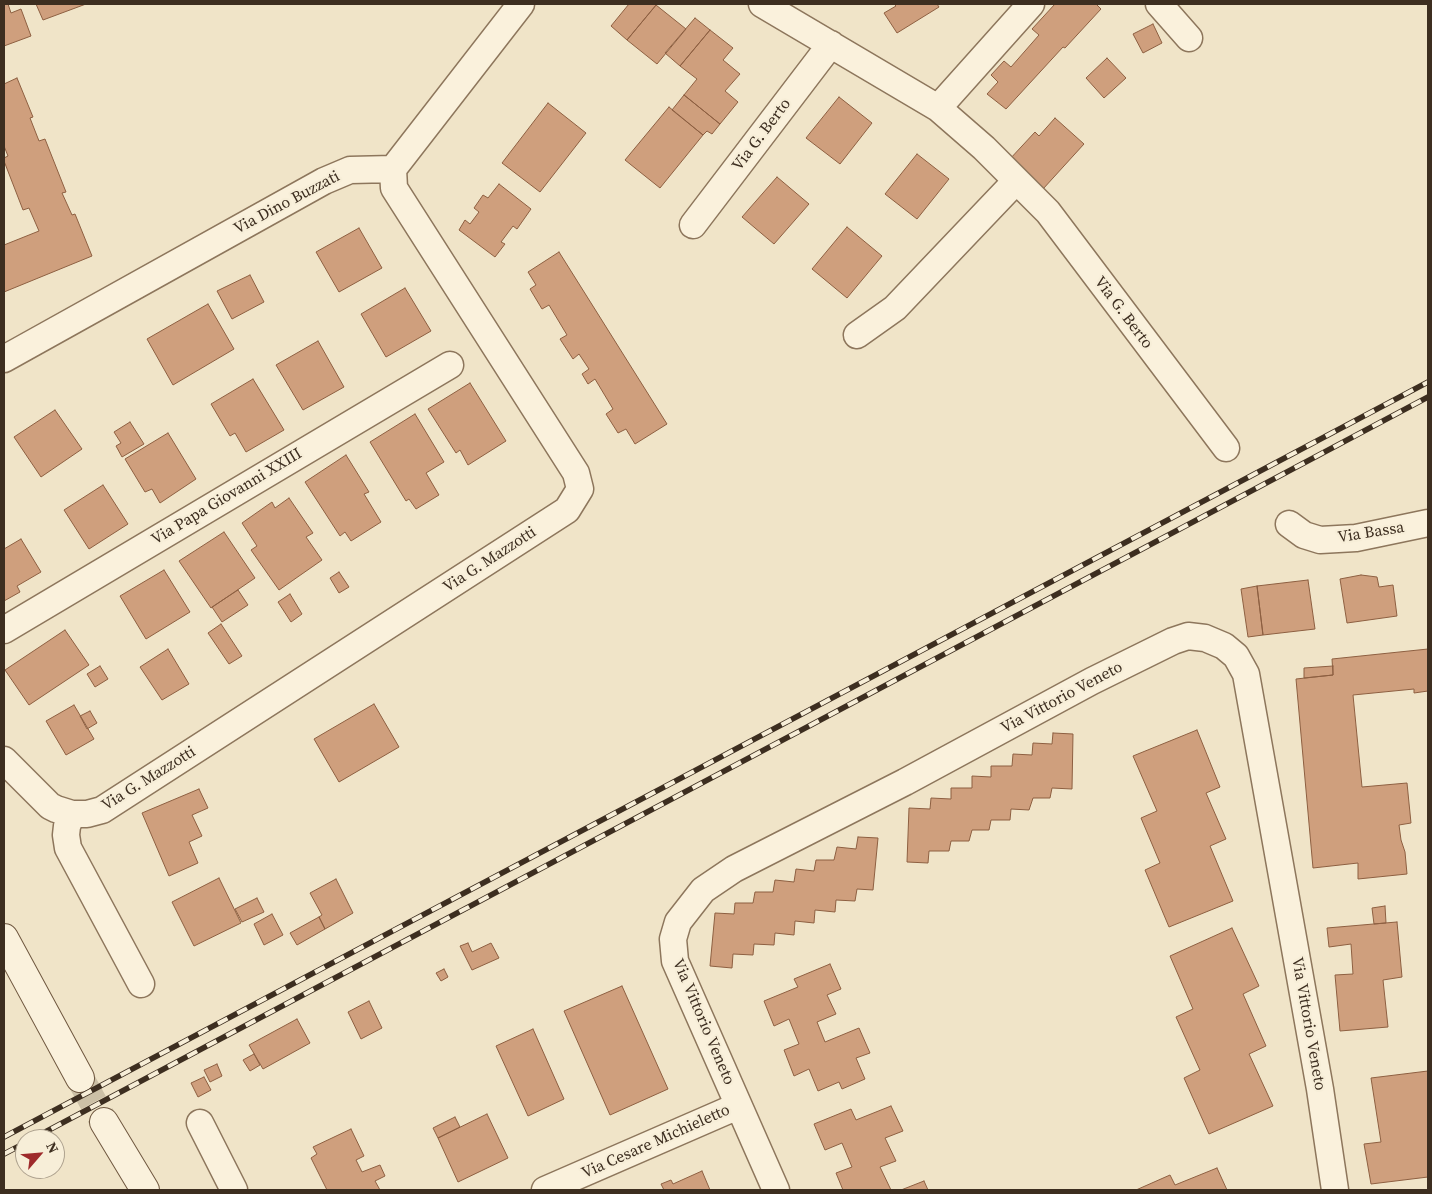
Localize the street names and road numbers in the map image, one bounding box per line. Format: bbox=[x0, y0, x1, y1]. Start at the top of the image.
street label: Via G. Berto bbox=[729, 95, 795, 175]
street label: Via Dino Buzzati bbox=[231, 167, 343, 239]
street label: Via G. Berto bbox=[1090, 273, 1156, 353]
street label: Via Papa Giovanni XXIII bbox=[148, 444, 306, 550]
street label: Via Bassa bbox=[1336, 518, 1406, 548]
street label: Via G. Mazzotti bbox=[440, 523, 540, 597]
street label: Via Vittorio Veneto bbox=[998, 658, 1126, 738]
street label: Via G. Mazzotti bbox=[99, 743, 199, 815]
street label: Via Vittorio Veneto bbox=[668, 956, 738, 1088]
street label: Via Vittorio Veneto bbox=[1287, 956, 1329, 1092]
street label: Via Cesare Michieletto bbox=[579, 1101, 733, 1183]

